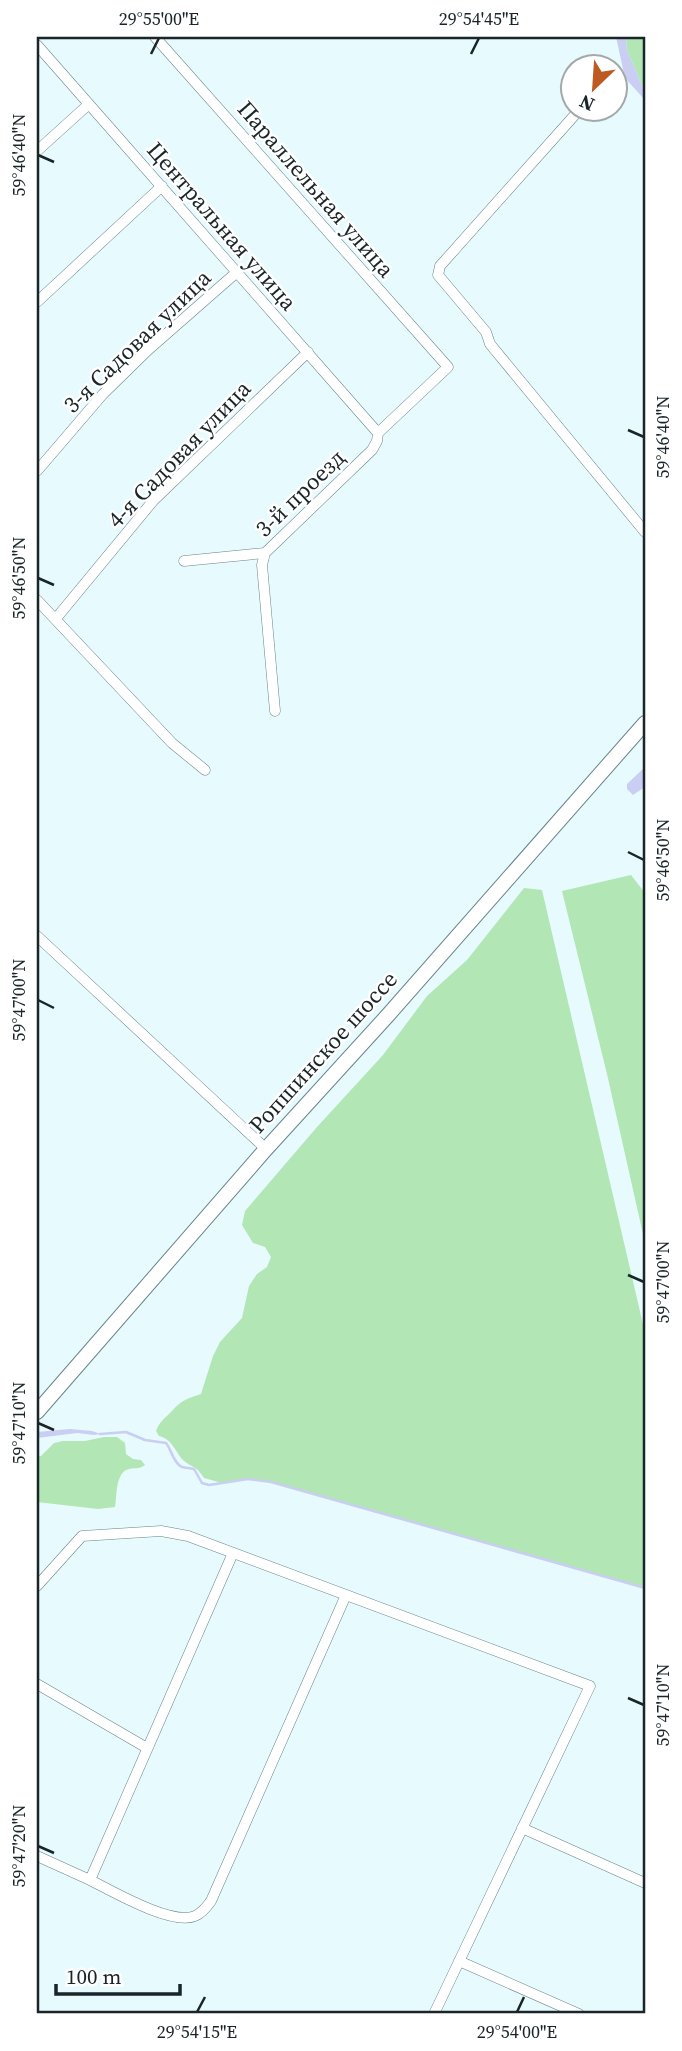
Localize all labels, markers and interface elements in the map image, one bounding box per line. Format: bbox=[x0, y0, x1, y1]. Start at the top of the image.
text: 29°55'00"E bbox=[119, 6, 199, 31]
text: 29°54'45"E bbox=[439, 6, 519, 31]
north arrow bbox=[560, 52, 630, 122]
text: N bbox=[575, 89, 599, 118]
street label: Параллельная улица bbox=[230, 94, 402, 284]
text: 59°46'40"N bbox=[6, 114, 31, 196]
street label: Центральная улица bbox=[140, 135, 305, 318]
street label: 3-я Садовая улица bbox=[56, 262, 218, 420]
street label: 4-я Садовая улица bbox=[100, 373, 258, 535]
text: 59°46'40"N bbox=[650, 396, 675, 478]
street label: 3-й проезд bbox=[248, 442, 352, 544]
text: 59°46'50"N bbox=[6, 537, 31, 619]
text: 59°46'50"N bbox=[650, 819, 675, 901]
text: 59°47'00"N bbox=[6, 959, 31, 1041]
street label: Ропшинское шоссе bbox=[241, 964, 405, 1140]
text: 59°47'00"N bbox=[650, 1241, 675, 1323]
text: 59°47'10"N bbox=[6, 1382, 31, 1464]
text: 59°47'10"N bbox=[650, 1664, 675, 1746]
text: 59°47'20"N bbox=[6, 1805, 31, 1887]
scale bar bbox=[56, 1953, 180, 1997]
text: 100 m bbox=[66, 1962, 121, 1991]
text: 29°54'15"E bbox=[157, 2019, 237, 2044]
text: 29°54'00"E bbox=[477, 2019, 557, 2044]

